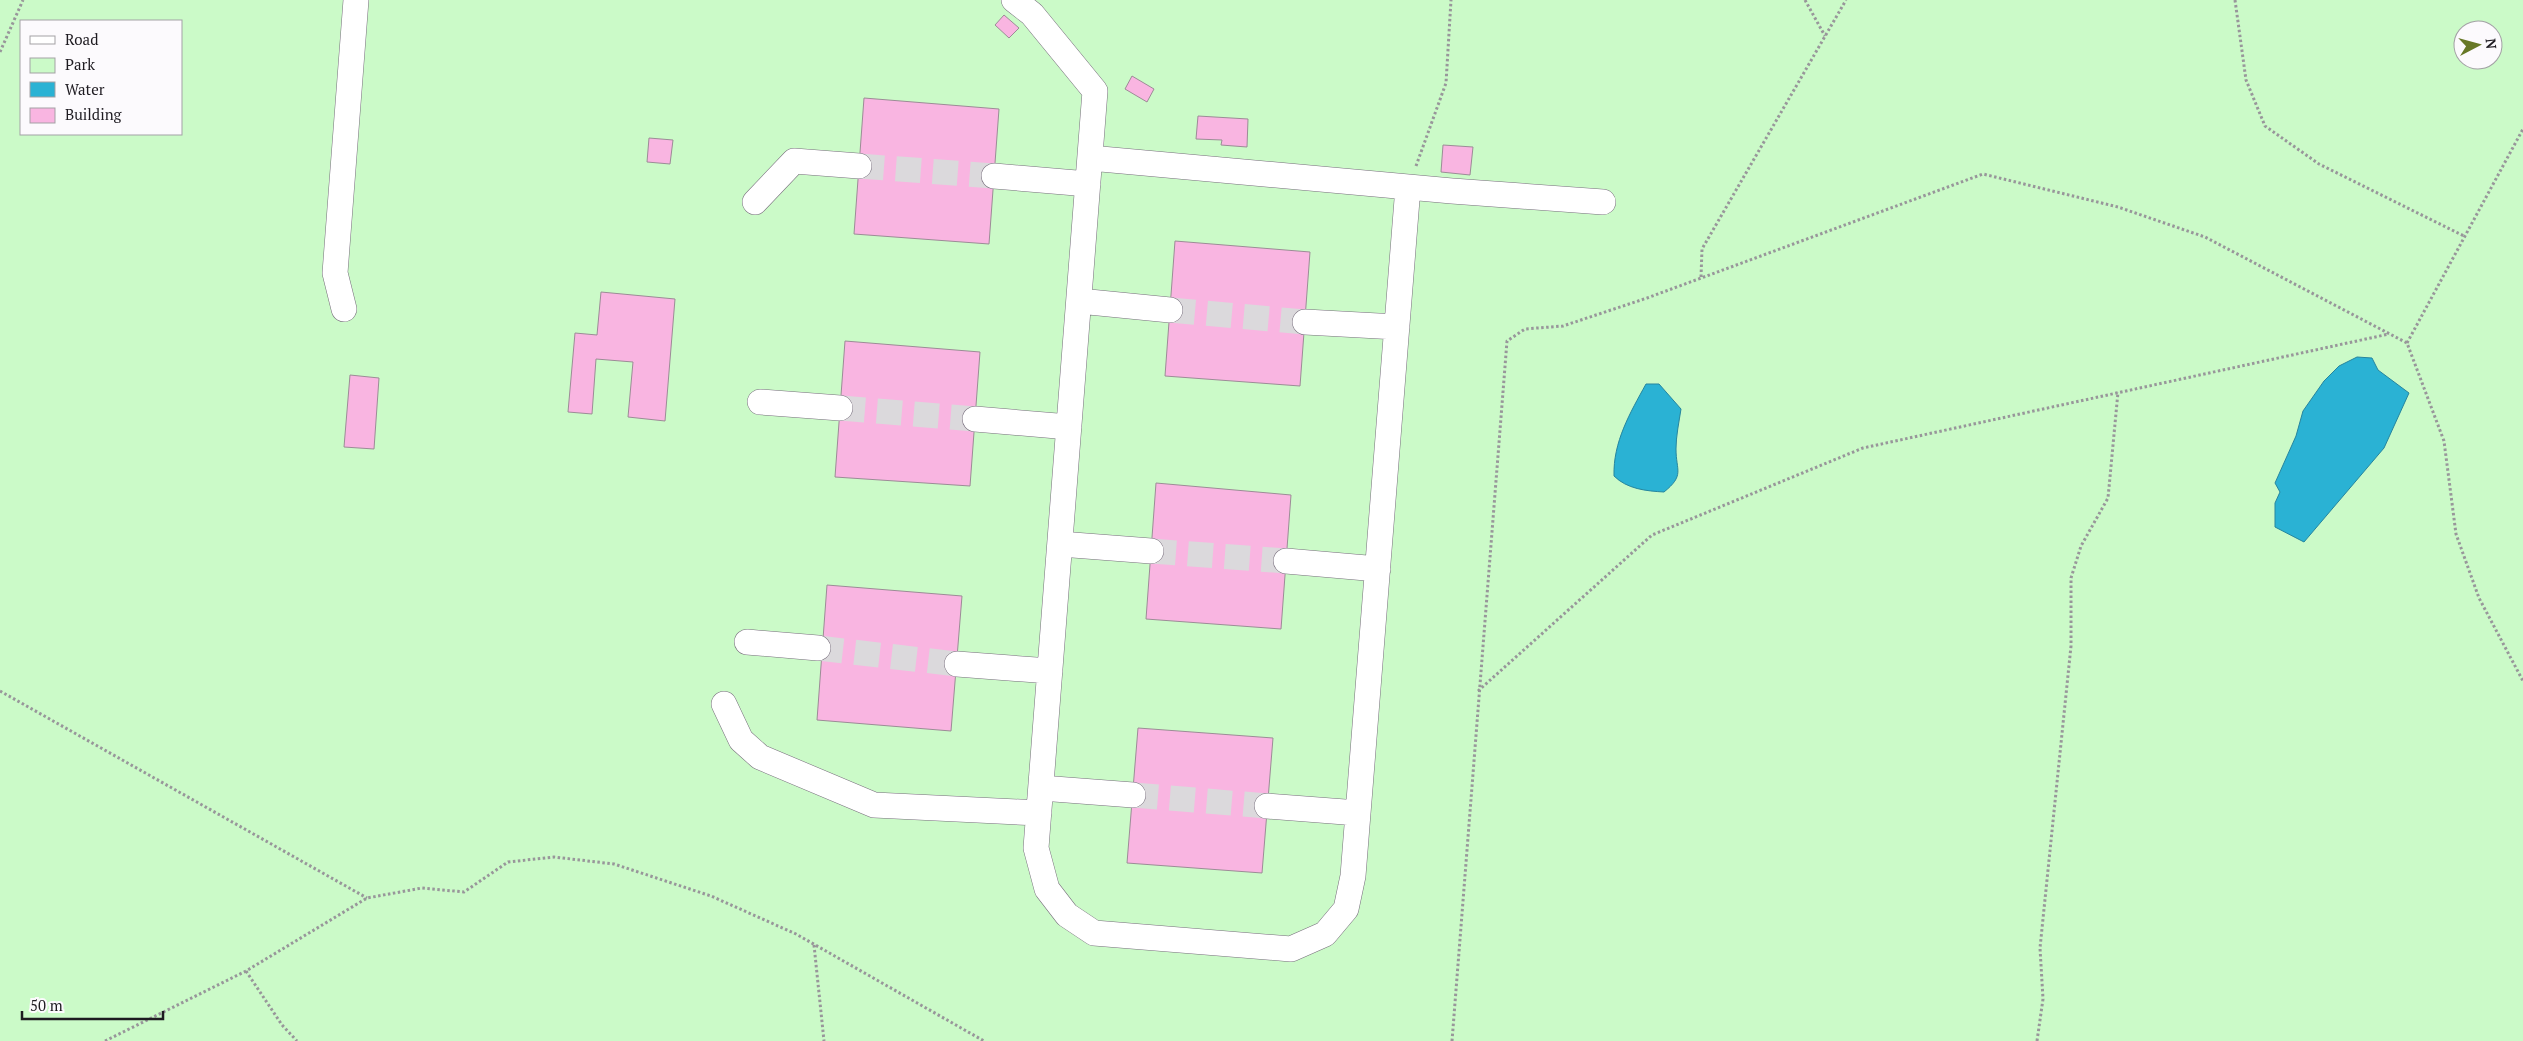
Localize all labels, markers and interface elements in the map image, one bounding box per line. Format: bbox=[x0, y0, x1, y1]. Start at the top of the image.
legend bbox=[20, 20, 182, 135]
north arrow bbox=[2453, 20, 2503, 70]
text: Road bbox=[65, 29, 98, 49]
text: N bbox=[2481, 37, 2501, 50]
text: Park bbox=[65, 54, 95, 74]
text: Water bbox=[65, 79, 105, 99]
text: Building bbox=[65, 104, 123, 124]
scale bar bbox=[22, 988, 164, 1020]
text: 50 m bbox=[30, 995, 63, 1015]

